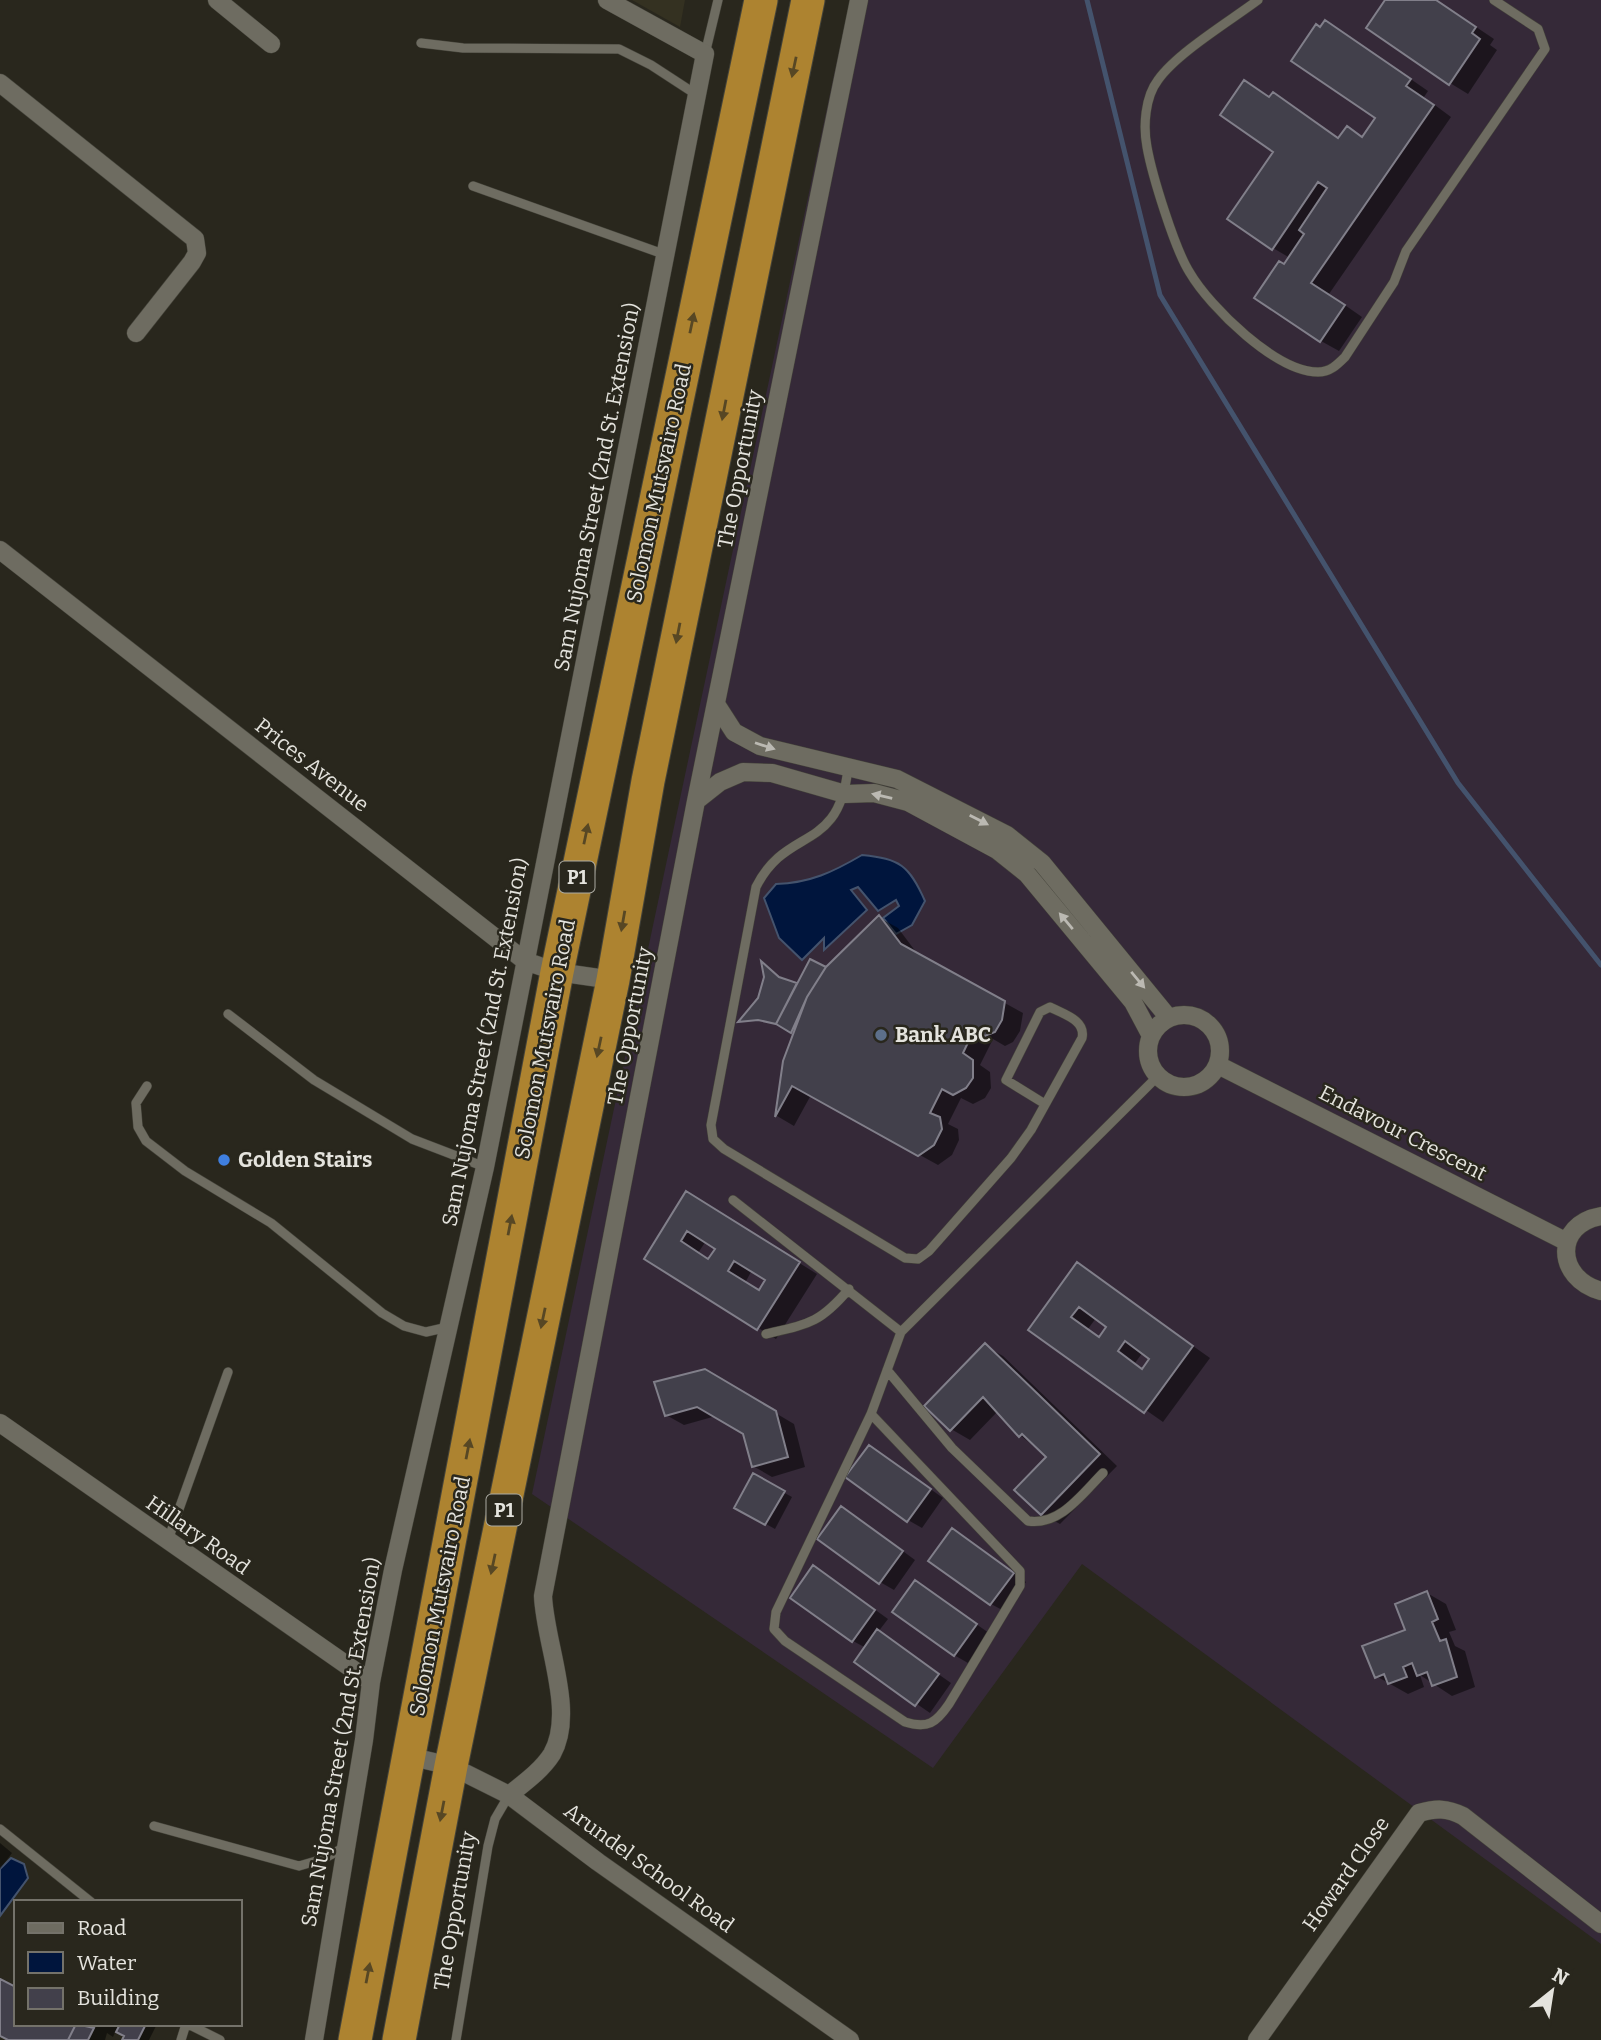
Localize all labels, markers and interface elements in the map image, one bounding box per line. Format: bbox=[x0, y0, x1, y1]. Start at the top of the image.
one-way arrow bbox=[789, 56, 800, 78]
street label: Sam Nujoma Street (2nd St. Extension) bbox=[548, 301, 646, 673]
one-way arrow bbox=[687, 312, 698, 334]
street label: Solomon Mutsvairo Road bbox=[621, 361, 697, 605]
street label: The Opportunity bbox=[712, 387, 768, 551]
one-way arrow bbox=[718, 399, 729, 421]
one-way arrow bbox=[673, 622, 684, 644]
street label: Prices Avenue bbox=[250, 712, 374, 818]
one-way arrow bbox=[755, 742, 776, 752]
one-way arrow bbox=[871, 790, 893, 801]
one-way arrow bbox=[969, 815, 989, 826]
one-way arrow bbox=[580, 823, 591, 845]
street label: Sam Nujoma Street (2nd St. Extension) bbox=[436, 856, 534, 1228]
road number: P1 bbox=[560, 862, 594, 892]
one-way arrow bbox=[617, 910, 628, 932]
one-way arrow bbox=[1059, 912, 1074, 929]
street label: Solomon Mutsvairo Road bbox=[509, 917, 581, 1161]
street label: The Opportunity bbox=[602, 944, 658, 1108]
one-way arrow bbox=[1130, 971, 1145, 988]
place label: Bank ABC bbox=[895, 1022, 991, 1048]
marker: Bank ABC bbox=[873, 1027, 889, 1043]
one-way arrow bbox=[593, 1036, 604, 1058]
street label: Endavour Crescent bbox=[1315, 1080, 1491, 1187]
place label: Golden Stairs bbox=[238, 1147, 372, 1173]
marker: Golden Stairs bbox=[216, 1152, 232, 1168]
one-way arrow bbox=[505, 1214, 516, 1236]
one-way arrow bbox=[538, 1307, 549, 1329]
one-way arrow bbox=[463, 1438, 474, 1460]
street label: Solomon Mutsvairo Road bbox=[404, 1474, 476, 1718]
street label: Hillary Road bbox=[141, 1490, 255, 1580]
road number: P1 bbox=[486, 1494, 522, 1526]
one-way arrow bbox=[487, 1553, 498, 1575]
street label: Sam Nujoma Street (2nd St. Extension) bbox=[296, 1555, 386, 1929]
street label: Arundel School Road bbox=[559, 1798, 739, 1938]
one-way arrow bbox=[437, 1800, 448, 1822]
street label: Howard Close bbox=[1297, 1812, 1395, 1936]
street label: The Opportunity bbox=[428, 1829, 482, 1993]
legend bbox=[14, 1900, 242, 2026]
text: Road bbox=[77, 1915, 126, 1941]
text: Water bbox=[77, 1950, 136, 1976]
north arrow bbox=[1517, 1956, 1587, 2026]
one-way arrow bbox=[362, 1962, 373, 1984]
text: N bbox=[1548, 1963, 1573, 1991]
text: Building bbox=[77, 1985, 160, 2011]

